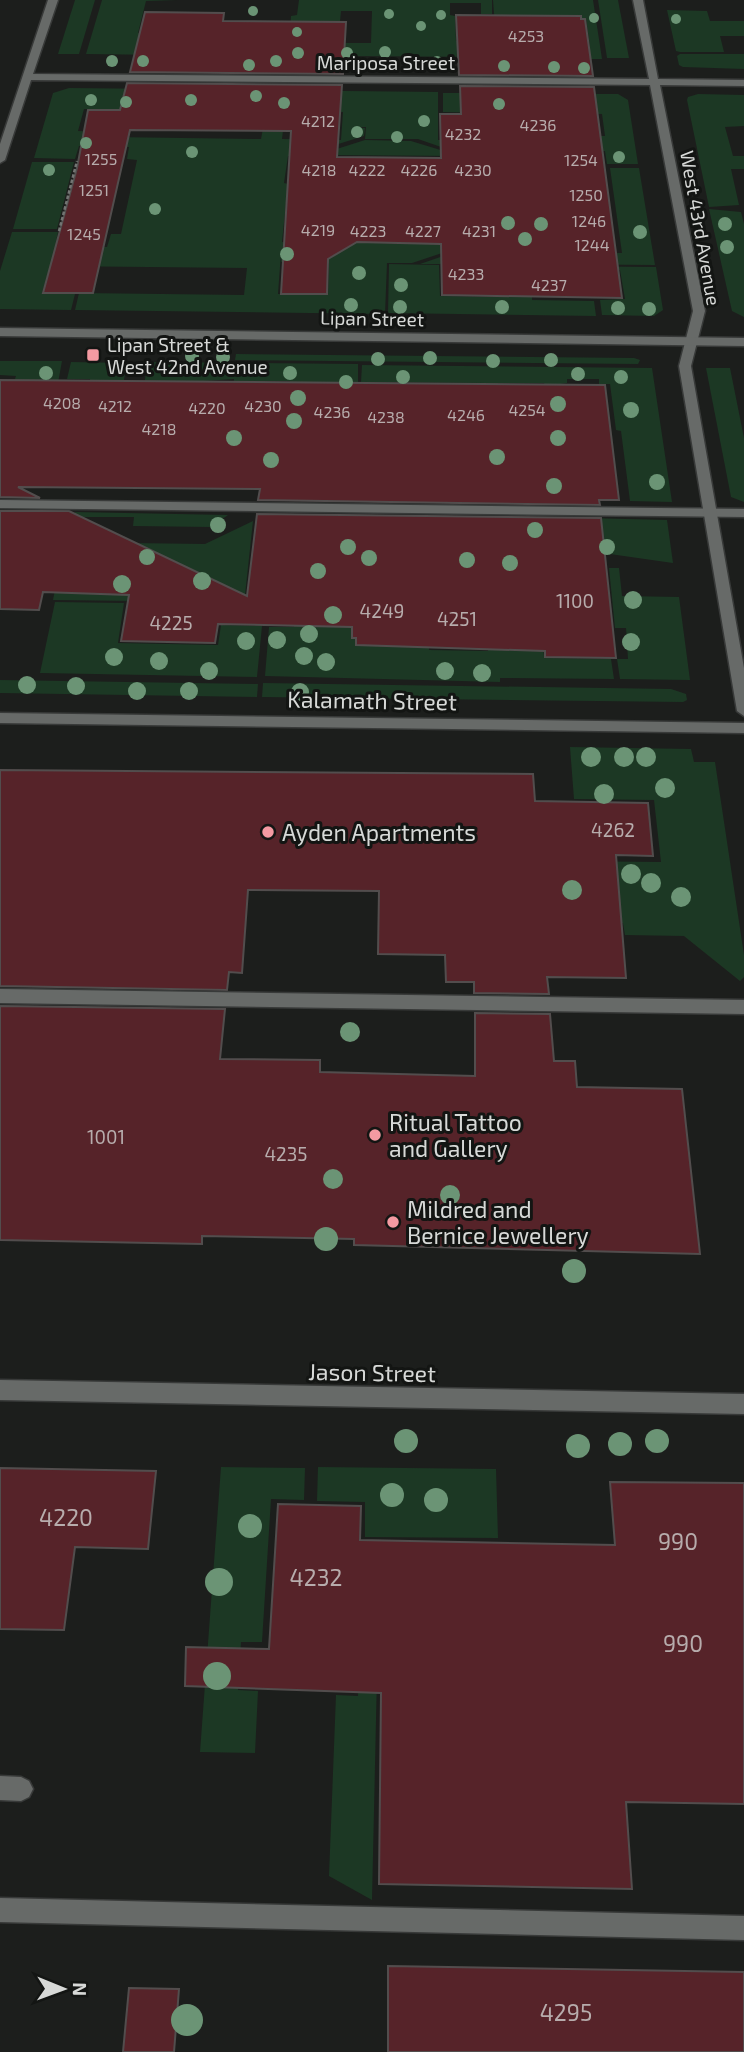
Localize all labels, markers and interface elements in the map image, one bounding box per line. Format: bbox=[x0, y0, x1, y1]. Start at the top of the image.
house number: 4253 bbox=[508, 26, 544, 45]
street label: Mariposa Street bbox=[317, 51, 455, 74]
house number: 4212 bbox=[301, 111, 335, 130]
house number: 4236 bbox=[520, 115, 556, 134]
house number: 4232 bbox=[445, 124, 481, 143]
house number: 1255 bbox=[85, 149, 117, 168]
street label: West 43rd Avenue bbox=[676, 149, 726, 307]
house number: 1254 bbox=[564, 150, 598, 169]
house number: 4218 bbox=[302, 160, 336, 179]
house number: 4222 bbox=[349, 160, 385, 179]
house number: 4226 bbox=[401, 160, 437, 179]
house number: 4230 bbox=[454, 160, 492, 179]
house number: 1251 bbox=[79, 180, 109, 199]
house number: 1250 bbox=[569, 185, 603, 204]
house number: 1246 bbox=[572, 211, 606, 230]
house number: 4219 bbox=[301, 220, 335, 239]
house number: 4223 bbox=[350, 221, 386, 240]
house number: 4227 bbox=[405, 221, 441, 240]
house number: 4231 bbox=[462, 221, 496, 240]
house number: 1245 bbox=[67, 224, 101, 243]
house number: 1244 bbox=[574, 235, 610, 254]
house number: 4233 bbox=[448, 264, 484, 283]
house number: 4237 bbox=[531, 275, 567, 294]
street label: Lipan Street bbox=[320, 306, 424, 330]
place label: Lipan Street & West 42nd Avenue bbox=[107, 333, 268, 378]
marker: Lipan Street & West 42nd Avenue bbox=[85, 347, 101, 363]
house number: 4208 bbox=[43, 393, 81, 412]
house number: 4212 bbox=[98, 396, 132, 415]
house number: 4230 bbox=[244, 396, 282, 415]
house number: 4220 bbox=[188, 398, 226, 417]
house number: 4254 bbox=[508, 400, 546, 419]
house number: 4236 bbox=[314, 402, 350, 421]
house number: 4246 bbox=[447, 405, 485, 424]
house number: 4238 bbox=[367, 407, 405, 426]
house number: 4218 bbox=[142, 419, 176, 438]
house number: 1100 bbox=[556, 589, 594, 612]
house number: 4249 bbox=[360, 599, 404, 622]
house number: 4251 bbox=[437, 607, 477, 630]
house number: 4225 bbox=[149, 611, 193, 634]
street label: Kalamath Street bbox=[287, 685, 457, 715]
place label: Ayden Apartments bbox=[282, 818, 476, 846]
house number: 4262 bbox=[591, 818, 635, 841]
marker: Ayden Apartments bbox=[260, 824, 276, 840]
place label: Ritual Tattoo and Gallery bbox=[389, 1108, 522, 1162]
house number: 1001 bbox=[87, 1125, 125, 1148]
marker: Ritual Tattoo and Gallery bbox=[367, 1127, 383, 1143]
house number: 4235 bbox=[264, 1142, 308, 1165]
place label: Mildred and Bernice Jewellery bbox=[407, 1195, 589, 1249]
marker: Mildred and Bernice Jewellery bbox=[385, 1214, 401, 1230]
street label: Jason Street bbox=[308, 1357, 436, 1387]
house number: 4220 bbox=[39, 1503, 93, 1531]
house number: 990 bbox=[658, 1527, 698, 1555]
house number: 4232 bbox=[290, 1563, 342, 1591]
house number: 990 bbox=[663, 1629, 703, 1657]
north arrow bbox=[28, 1954, 98, 2024]
text: N bbox=[69, 1982, 92, 1996]
house number: 4295 bbox=[540, 1998, 592, 2026]

